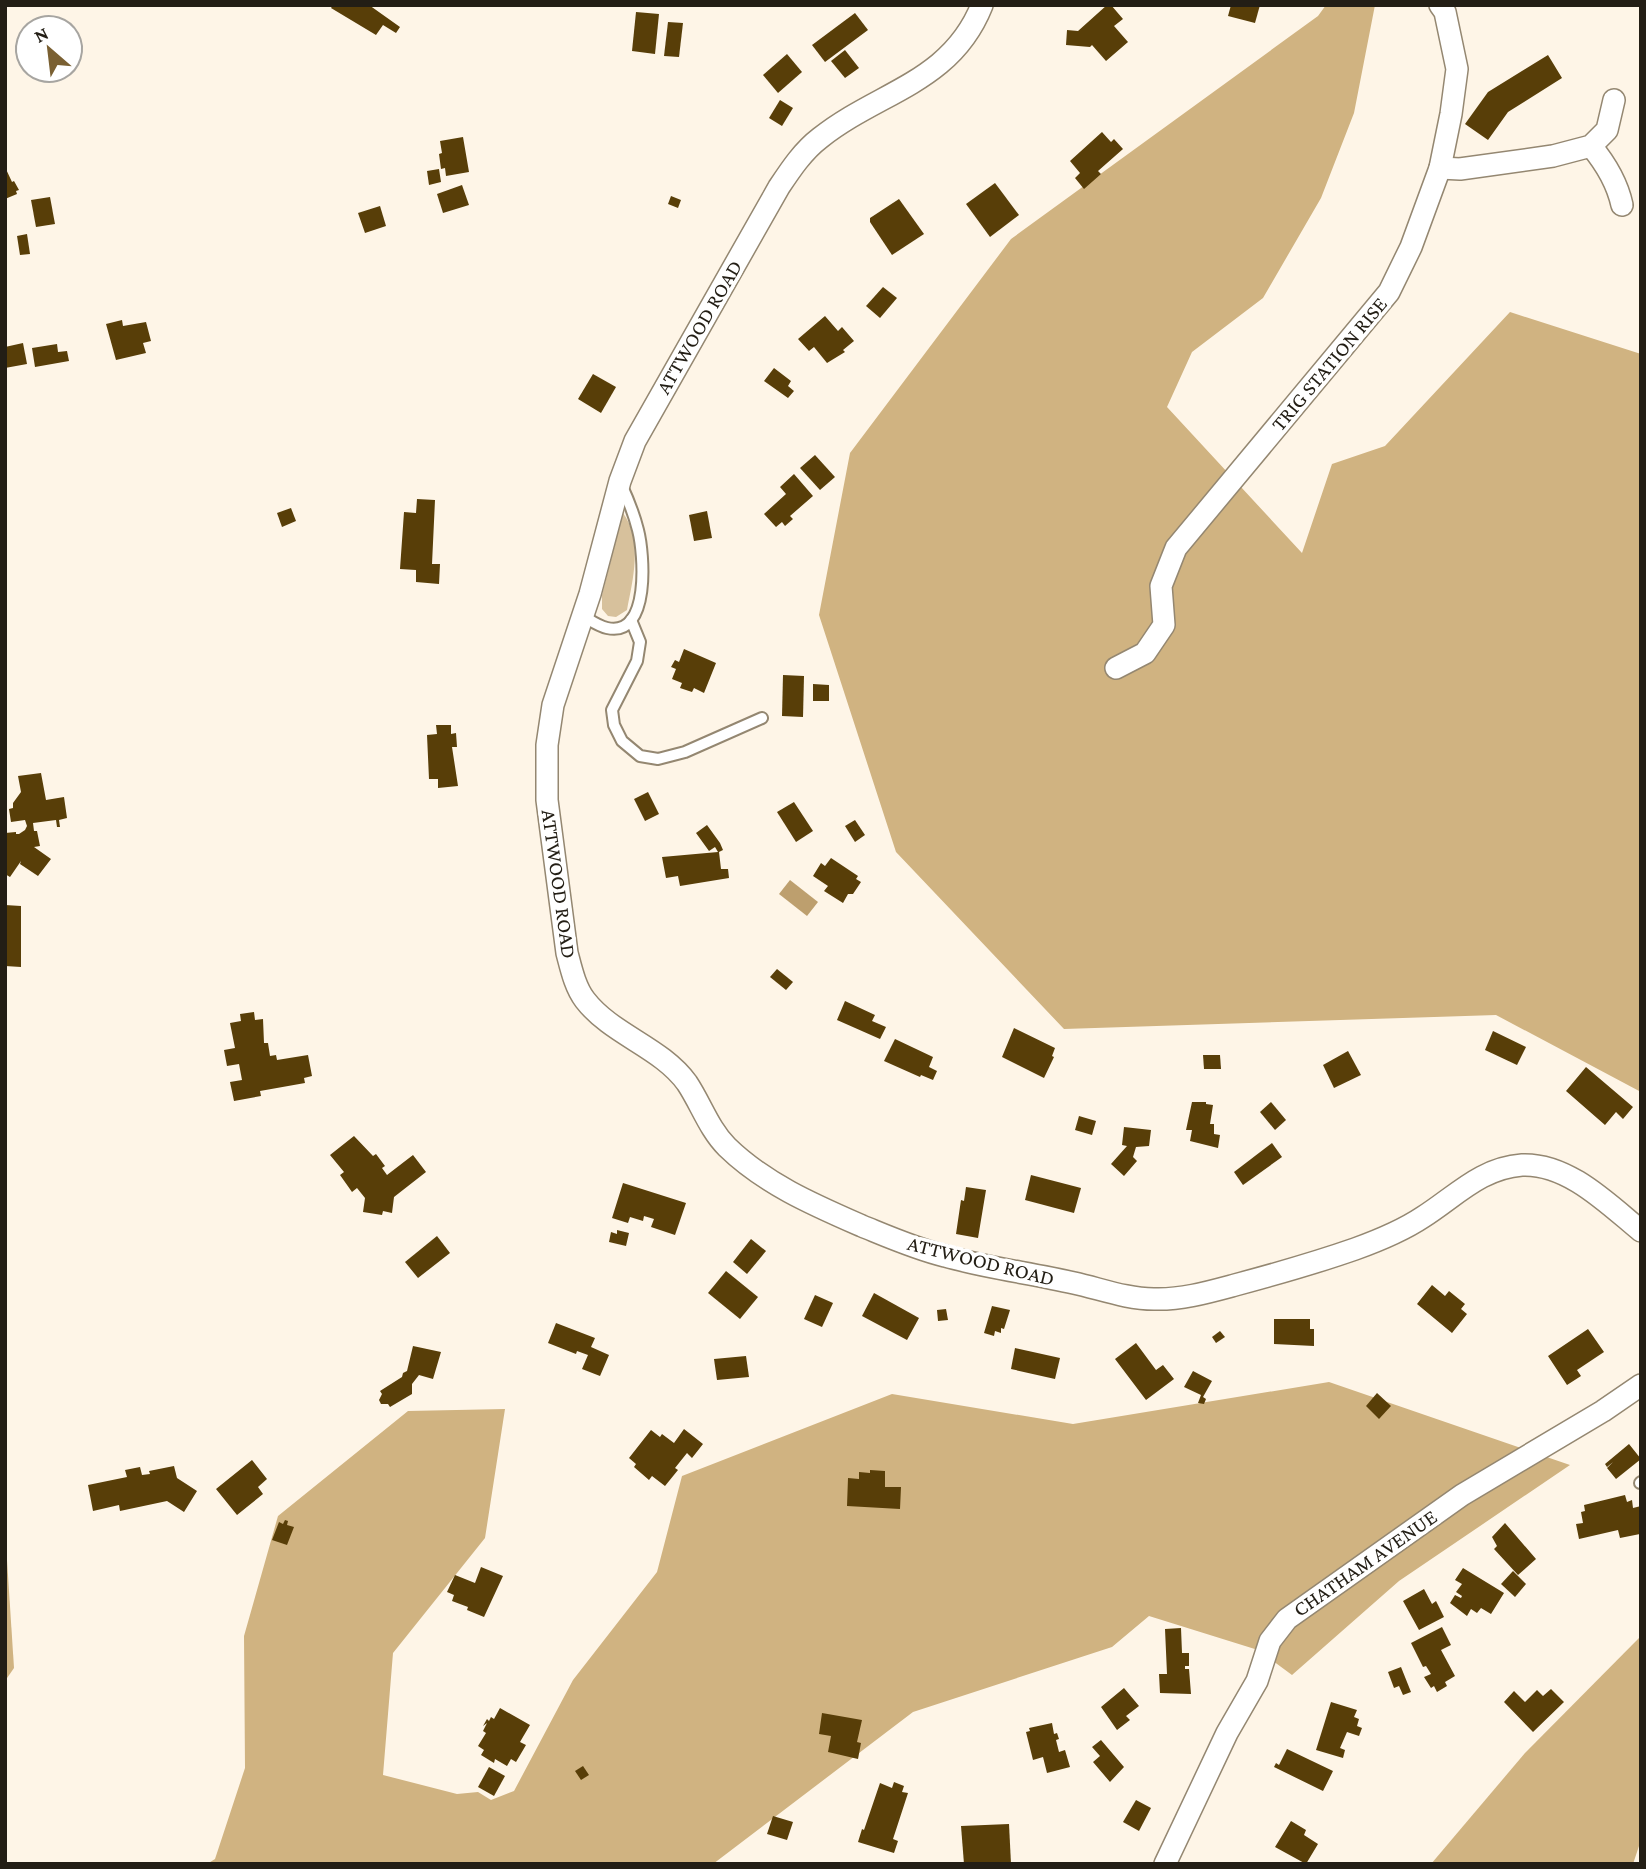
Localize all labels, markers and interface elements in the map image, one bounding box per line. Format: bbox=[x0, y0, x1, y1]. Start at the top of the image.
north arrow bbox=[14, 14, 84, 84]
text: N bbox=[31, 22, 52, 47]
street label: ATTWOOD ROAD bbox=[651, 256, 747, 398]
street label: TRIG STATION RISE bbox=[1266, 292, 1392, 436]
street label: ATTWOOD ROAD bbox=[537, 808, 581, 960]
street label: ATTWOOD ROAD bbox=[905, 1231, 1057, 1291]
street label: CHATHAM AVENUE bbox=[1289, 1505, 1441, 1621]

